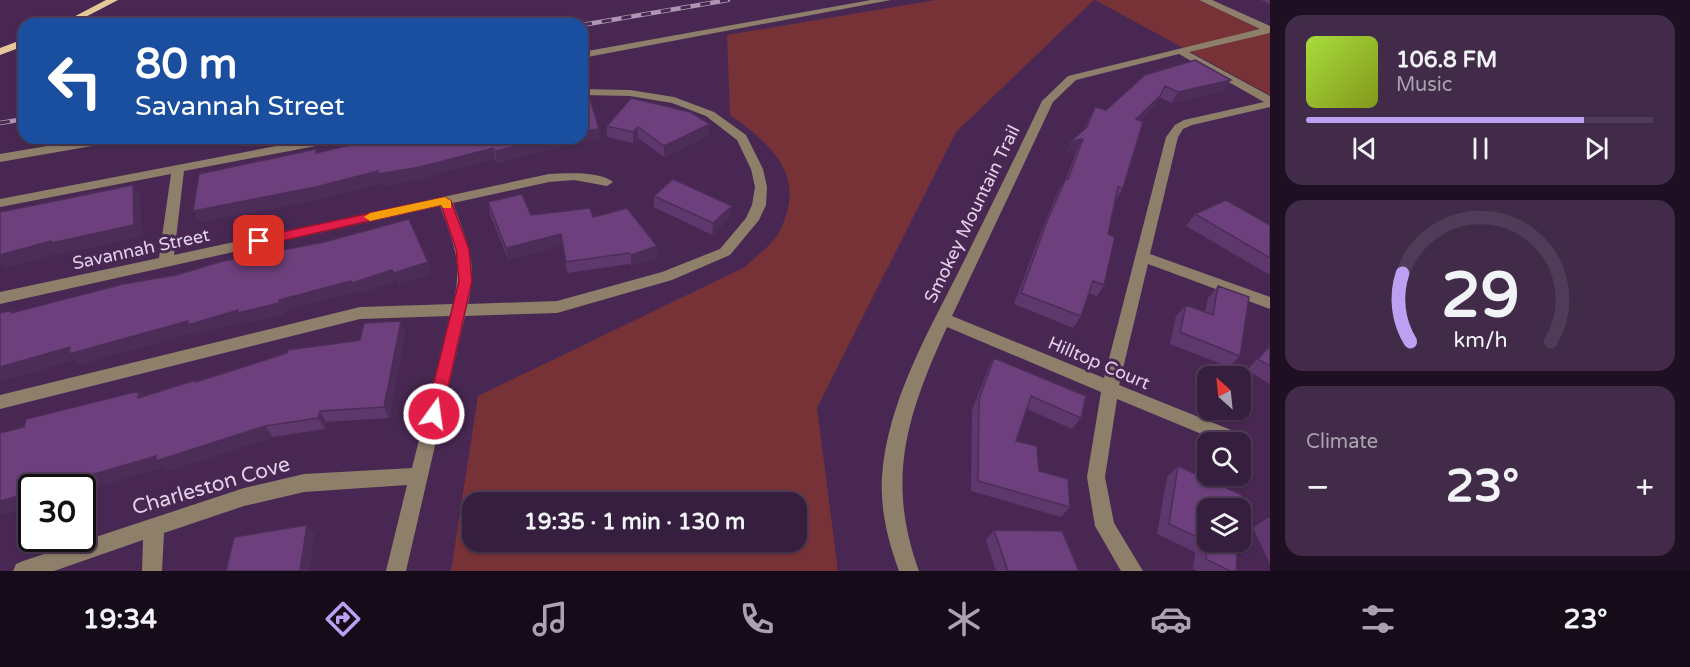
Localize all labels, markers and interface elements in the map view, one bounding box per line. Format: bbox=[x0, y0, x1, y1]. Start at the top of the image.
text: 80 m bbox=[135, 39, 237, 90]
icon: left bbox=[36, 42, 114, 120]
text: 106.8 FM bbox=[1396, 47, 1497, 73]
text: Music bbox=[1396, 73, 1452, 97]
text: Savannah Street bbox=[135, 90, 345, 123]
street label: Smokey Mountain Trail bbox=[919, 121, 1025, 307]
icon: previous bbox=[1348, 132, 1381, 165]
icon: pause bbox=[1464, 132, 1497, 165]
icon: next bbox=[1580, 132, 1613, 165]
pin bbox=[233, 215, 284, 266]
street label: Savannah Street bbox=[70, 224, 212, 274]
icon: arrive bbox=[242, 224, 275, 257]
text: 29 bbox=[1441, 260, 1519, 335]
text: km/h bbox=[1453, 328, 1507, 354]
street label: Hilltop Court bbox=[1045, 332, 1153, 394]
north arrow bbox=[1197, 366, 1251, 420]
map controls bbox=[1197, 366, 1251, 552]
position arrow bbox=[402, 382, 466, 446]
text: Climate bbox=[1306, 430, 1378, 454]
button: search bbox=[1197, 432, 1251, 486]
street label: Charleston Cove bbox=[129, 451, 293, 520]
text: 23° bbox=[1446, 460, 1519, 514]
text: − bbox=[1306, 468, 1330, 507]
text: + bbox=[1635, 468, 1654, 507]
speed limit sign: 30 bbox=[18, 474, 96, 552]
button: layers bbox=[1197, 498, 1251, 552]
text: 19:35 · 1 min · 130 m bbox=[524, 509, 745, 535]
icon: directions bbox=[322, 598, 364, 640]
icon: music bbox=[529, 598, 571, 640]
icon: phone bbox=[736, 598, 778, 640]
icon: climate bbox=[943, 598, 985, 640]
icon: car bbox=[1150, 598, 1192, 640]
icon: filters bbox=[1357, 598, 1399, 640]
text: 19:34 bbox=[82, 603, 157, 636]
text: 23° bbox=[1563, 603, 1608, 636]

